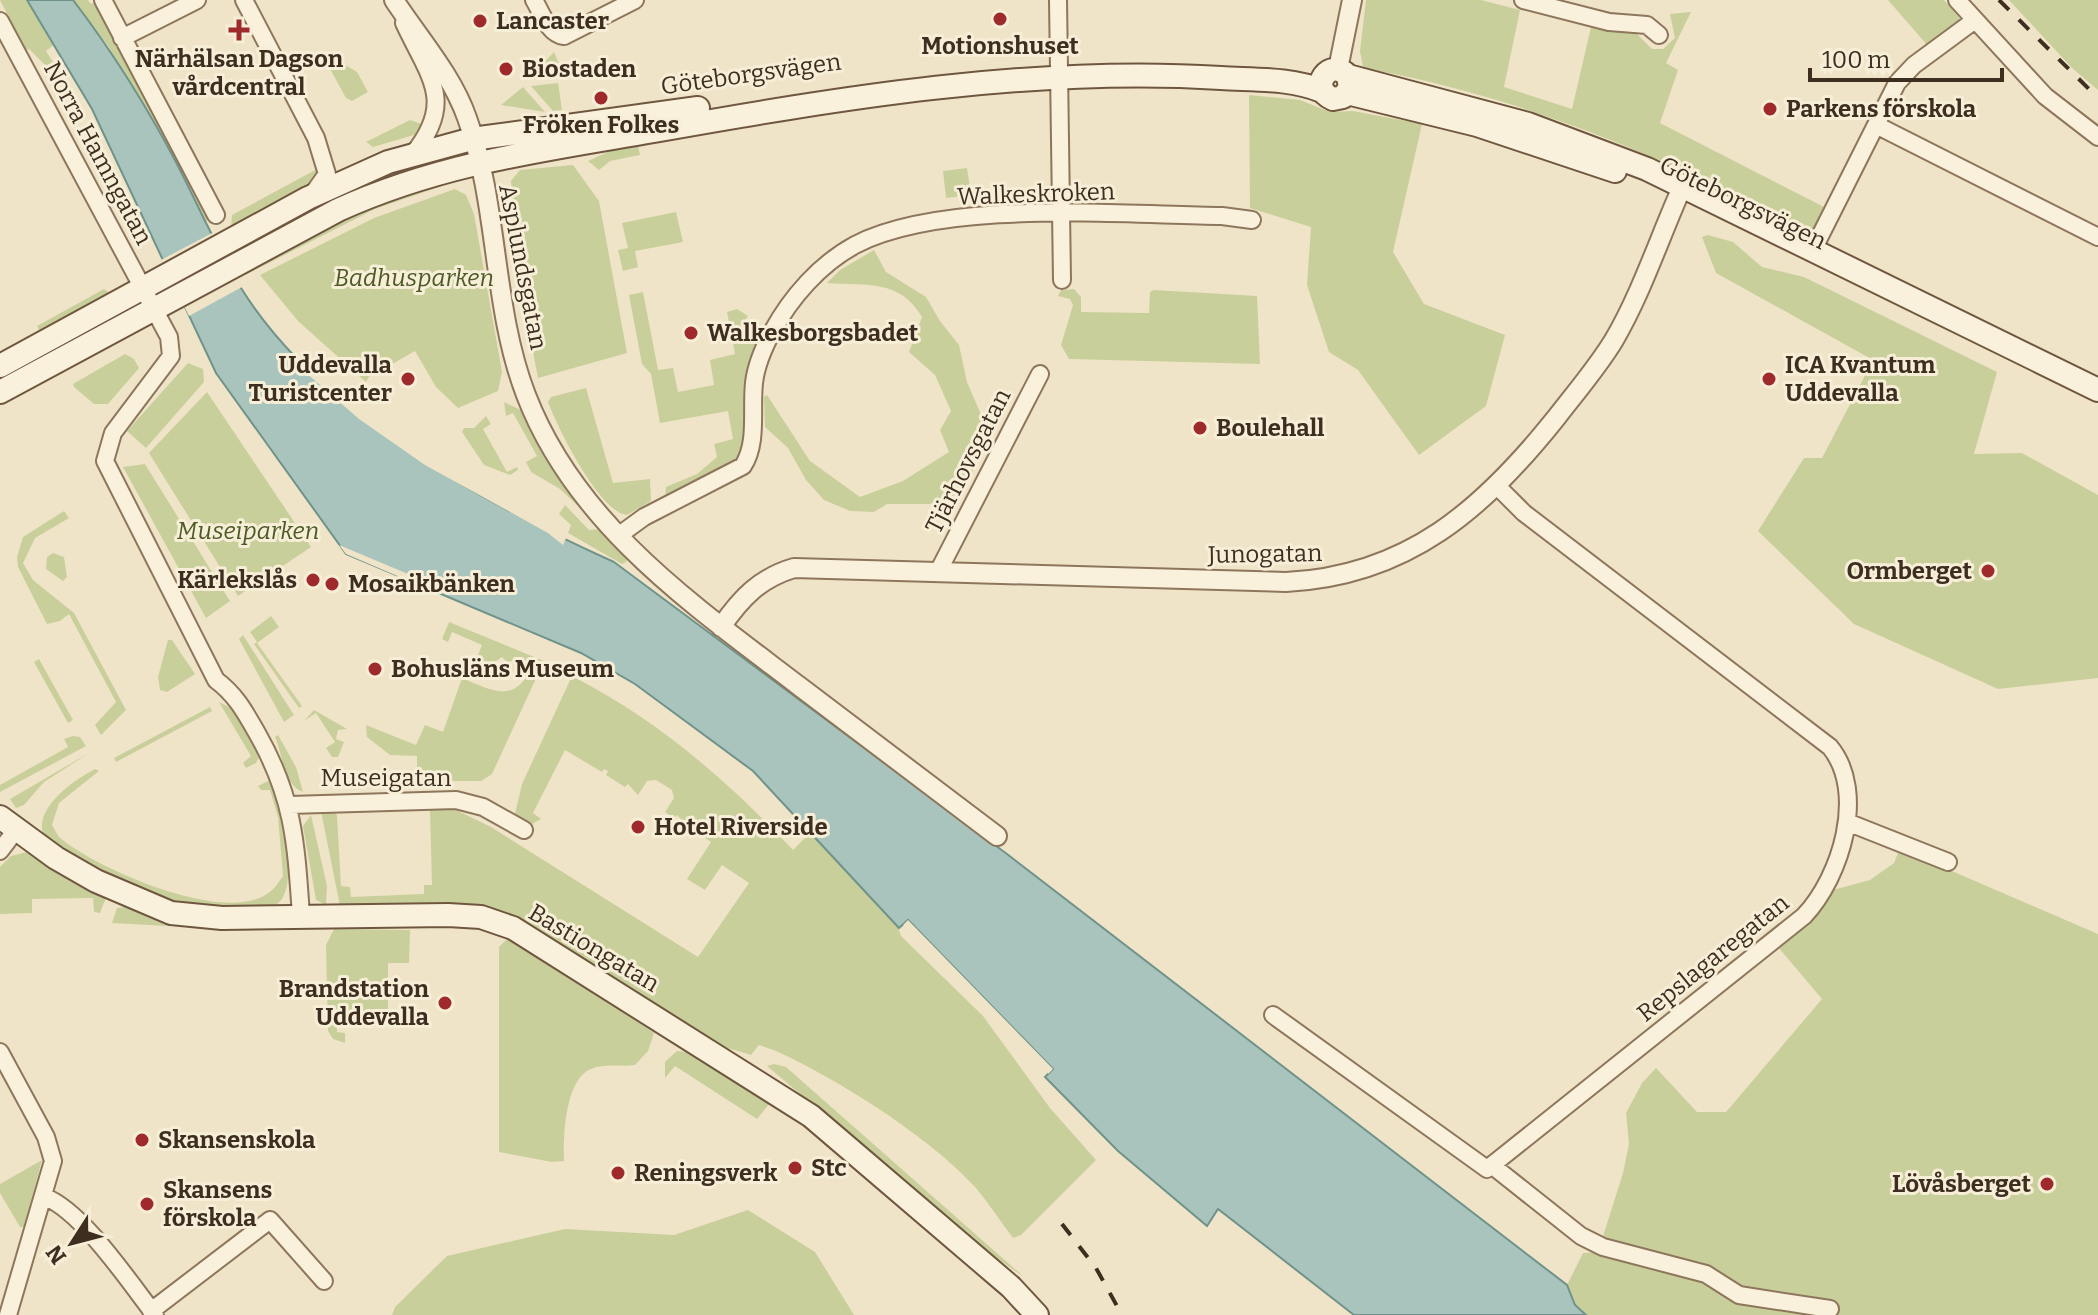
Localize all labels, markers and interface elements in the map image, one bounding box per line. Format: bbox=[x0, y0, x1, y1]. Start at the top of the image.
place label: Lancaster bbox=[496, 7, 609, 35]
marker: Motionshuset bbox=[991, 10, 1009, 28]
marker: Lancaster bbox=[471, 12, 489, 30]
marker: Närhälsan Dagson vårdcentral bbox=[228, 19, 250, 41]
place label: Motionshuset bbox=[921, 32, 1079, 60]
scale bar bbox=[1810, 32, 2002, 82]
place label: Närhälsan Dagson vårdcentral bbox=[135, 45, 344, 101]
text: 100 m bbox=[1822, 46, 1890, 74]
street label: Göteborgsvägen bbox=[659, 47, 843, 101]
place label: Biostaden bbox=[522, 55, 637, 83]
street label: Norra Hamngatan bbox=[38, 57, 158, 249]
marker: Biostaden bbox=[497, 60, 515, 78]
marker: Fröken Folkes bbox=[592, 89, 610, 107]
place label: Parkens förskola bbox=[1786, 95, 1977, 123]
marker: Parkens förskola bbox=[1761, 100, 1779, 118]
place label: Fröken Folkes bbox=[523, 111, 680, 139]
street label: Göteborgsvägen bbox=[1655, 151, 1831, 255]
street label: Walkeskroken bbox=[957, 177, 1115, 211]
street label: Asplundsgatan bbox=[493, 182, 553, 352]
park label: Badhusparken bbox=[334, 264, 494, 292]
place label: Walkesborgsbadet bbox=[707, 319, 919, 347]
marker: Walkesborgsbadet bbox=[682, 324, 700, 342]
place label: Uddevalla Turistcenter bbox=[249, 351, 393, 407]
place label: ICA Kvantum Uddevalla bbox=[1785, 351, 1935, 407]
marker: Uddevalla Turistcenter bbox=[399, 370, 417, 388]
marker: ICA Kvantum Uddevalla bbox=[1760, 370, 1778, 388]
street label: Tjärhovsgatan bbox=[920, 384, 1016, 538]
place label: Boulehall bbox=[1216, 414, 1325, 442]
marker: Boulehall bbox=[1191, 419, 1209, 437]
park label: Museiparken bbox=[177, 517, 319, 545]
street label: Junogatan bbox=[1206, 539, 1323, 569]
place label: Ormberget bbox=[1846, 557, 1973, 585]
marker: Ormberget bbox=[1979, 562, 1997, 580]
place label: Kärlekslås bbox=[177, 566, 297, 594]
place label: Mosaikbänken bbox=[348, 570, 515, 598]
marker: Kärlekslås bbox=[304, 571, 322, 589]
marker: Mosaikbänken bbox=[323, 575, 341, 593]
place label: Bohusläns Museum bbox=[391, 655, 614, 683]
marker: Bohusläns Museum bbox=[366, 660, 384, 678]
street label: Museigatan bbox=[320, 764, 452, 792]
place label: Hotel Riverside bbox=[654, 813, 828, 841]
marker: Hotel Riverside bbox=[629, 818, 647, 836]
street label: Repslagaregatan bbox=[1632, 888, 1794, 1028]
street label: Bastiongatan bbox=[524, 898, 664, 998]
place label: Brandstation Uddevalla bbox=[279, 975, 430, 1031]
marker: Brandstation Uddevalla bbox=[436, 994, 454, 1012]
place label: Skansenskola bbox=[158, 1126, 316, 1154]
marker: Skansenskola bbox=[133, 1131, 151, 1149]
place label: Stc bbox=[811, 1154, 847, 1182]
place label: Reningsverk bbox=[634, 1159, 778, 1187]
marker: Stc bbox=[786, 1159, 804, 1177]
marker: Reningsverk bbox=[609, 1164, 627, 1182]
place label: Lövåsberget bbox=[1892, 1170, 2032, 1198]
marker: Lövåsberget bbox=[2038, 1175, 2056, 1193]
place label: Skansens förskola bbox=[163, 1176, 273, 1232]
marker: Skansens förskola bbox=[138, 1195, 156, 1213]
north arrow bbox=[32, 1203, 112, 1283]
text: N bbox=[40, 1240, 72, 1269]

